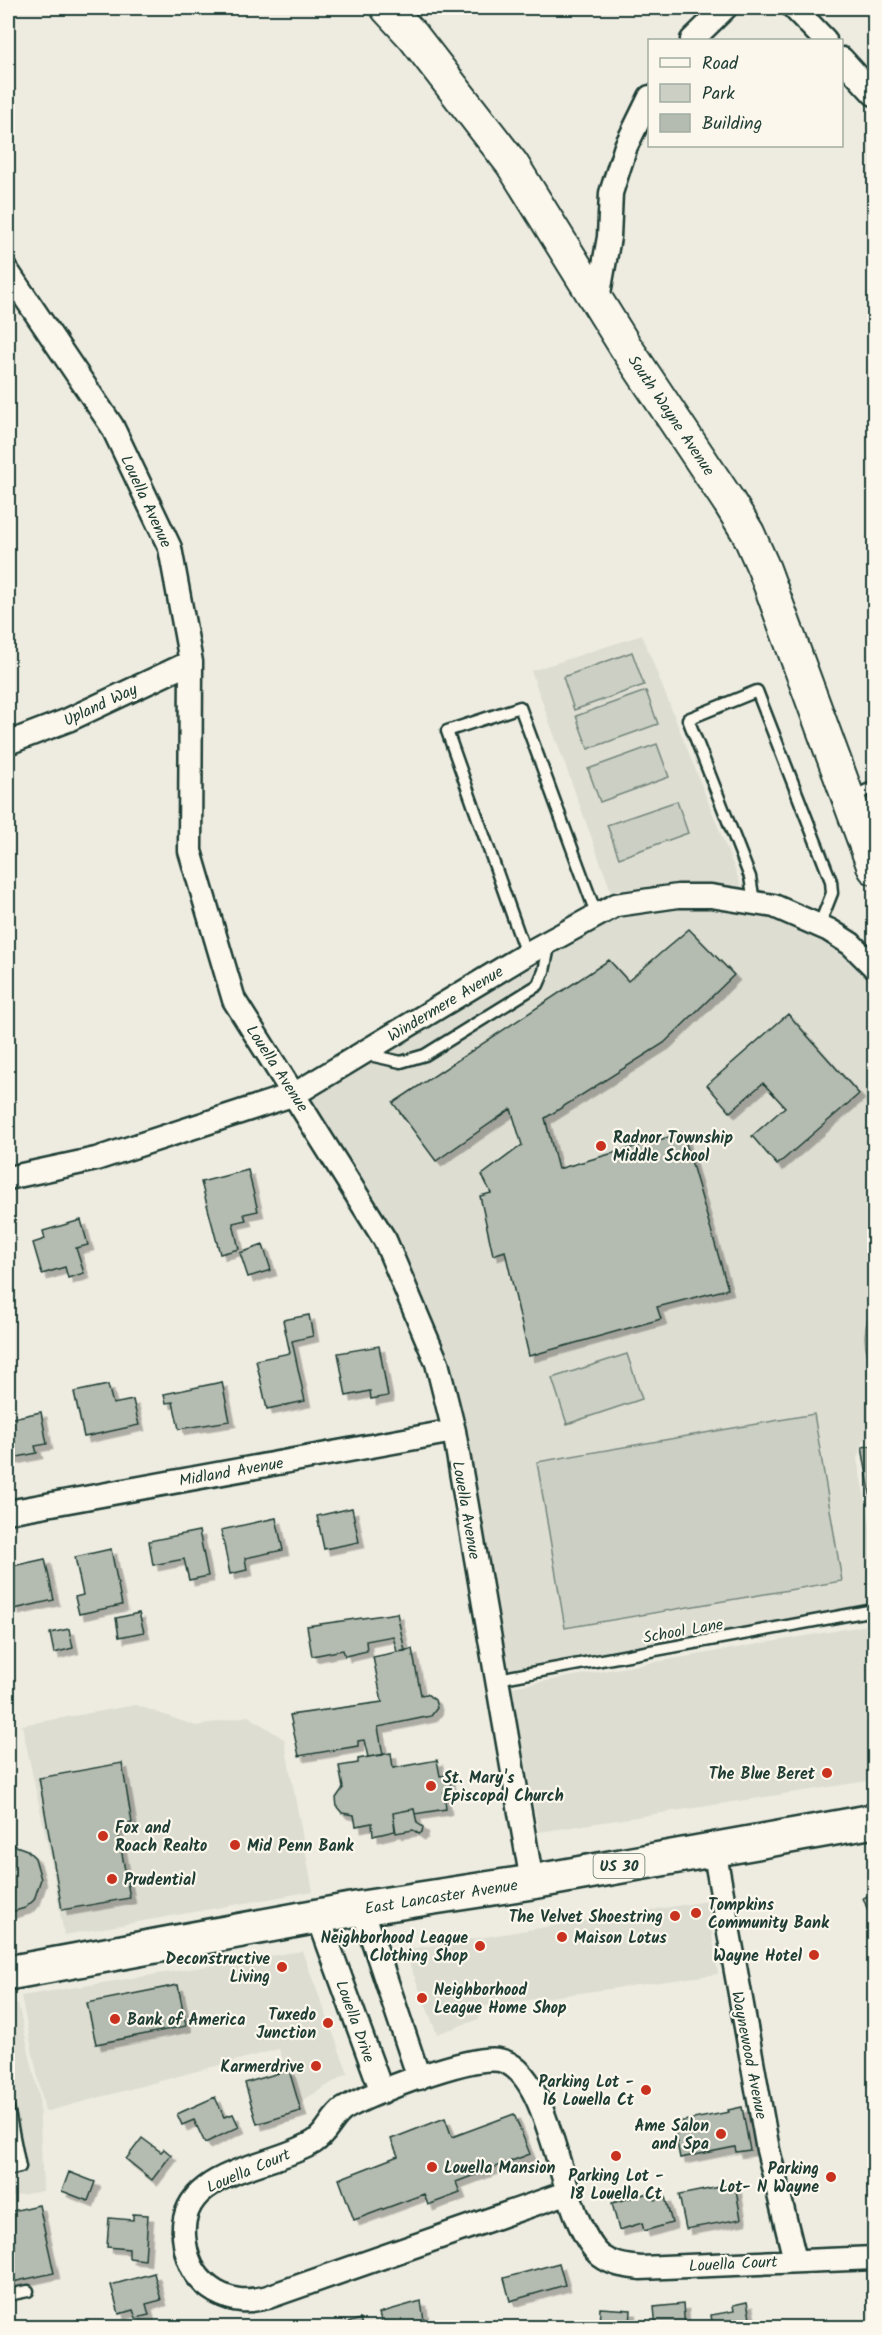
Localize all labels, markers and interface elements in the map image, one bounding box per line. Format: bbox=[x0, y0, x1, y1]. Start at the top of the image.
legend bbox=[648, 39, 843, 147]
text: Road bbox=[702, 50, 739, 79]
text: Park bbox=[702, 80, 735, 109]
text: Building bbox=[702, 110, 762, 139]
street label: South Wayne Avenue bbox=[621, 350, 721, 481]
street label: Louella Avenue bbox=[113, 451, 178, 552]
street label: Upland Way bbox=[60, 677, 142, 733]
street label: Windermere Avenue bbox=[383, 960, 508, 1049]
street label: Louella Avenue bbox=[239, 1020, 314, 1117]
place label: Radnor Township Middle School bbox=[613, 1126, 733, 1169]
marker: Radnor Township Middle School bbox=[594, 1139, 608, 1153]
street label: Midland Avenue bbox=[177, 1451, 286, 1494]
street label: Louella Avenue bbox=[445, 1459, 486, 1562]
street label: School Lane bbox=[641, 1612, 725, 1651]
place label: The Blue Beret bbox=[709, 1762, 816, 1787]
place label: St. Mary's Episcopal Church bbox=[443, 1766, 564, 1809]
marker: The Blue Beret bbox=[820, 1766, 834, 1780]
marker: St. Mary's Episcopal Church bbox=[424, 1779, 438, 1793]
place label: Fox and Roach Realto bbox=[115, 1816, 207, 1859]
marker: Fox and Roach Realto bbox=[96, 1829, 110, 1843]
place label: Mid Penn Bank bbox=[247, 1834, 355, 1859]
marker: Mid Penn Bank bbox=[228, 1838, 242, 1852]
road number: US 30 bbox=[594, 1854, 644, 1878]
place label: Prudential bbox=[124, 1868, 196, 1893]
marker: Prudential bbox=[105, 1872, 119, 1886]
street label: East Lancaster Avenue bbox=[363, 1873, 520, 1922]
place label: Tompkins Community Bank bbox=[708, 1893, 830, 1936]
place label: The Velvet Shoestring bbox=[509, 1905, 663, 1930]
marker: Tompkins Community Bank bbox=[689, 1906, 703, 1920]
marker: The Velvet Shoestring bbox=[668, 1909, 682, 1923]
place label: Neighborhood League Clothing Shop bbox=[321, 1926, 468, 1969]
place label: Maison Lotus bbox=[574, 1926, 667, 1951]
marker: Maison Lotus bbox=[555, 1930, 569, 1944]
marker: Neighborhood League Clothing Shop bbox=[473, 1939, 487, 1953]
place label: Wayne Hotel bbox=[713, 1944, 803, 1969]
place label: Deconstructive Living bbox=[166, 1947, 270, 1990]
marker: Wayne Hotel bbox=[807, 1948, 821, 1962]
marker: Deconstructive Living bbox=[275, 1960, 289, 1974]
street label: Louella Drive bbox=[328, 1977, 381, 2066]
place label: Neighborhood League Home Shop bbox=[434, 1978, 567, 2021]
street label: Waynewood Avenue bbox=[724, 1989, 773, 2121]
marker: Neighborhood League Home Shop bbox=[415, 1991, 429, 2005]
place label: Tuxedo Junction bbox=[256, 2003, 316, 2046]
place label: Bank of America bbox=[127, 2008, 245, 2033]
marker: Bank of America bbox=[108, 2012, 122, 2026]
marker: Tuxedo Junction bbox=[321, 2016, 335, 2030]
place label: Karmerdrive bbox=[221, 2055, 304, 2080]
marker: Karmerdrive bbox=[309, 2059, 323, 2073]
place label: Parking Lot - 16 Louella Ct bbox=[539, 2070, 635, 2113]
marker: Parking Lot - 16 Louella Ct bbox=[639, 2083, 653, 2097]
place label: Ame Salon and Spa bbox=[634, 2114, 709, 2157]
marker: Ame Salon and Spa bbox=[714, 2127, 728, 2141]
street label: Louella Court bbox=[203, 2142, 295, 2200]
marker: Parking Lot - 18 Louella Ct bbox=[609, 2149, 623, 2163]
place label: Louella Mansion bbox=[444, 2156, 555, 2181]
place label: Parking Lot- N Wayne bbox=[719, 2157, 819, 2200]
marker: Louella Mansion bbox=[425, 2160, 439, 2174]
place label: Parking Lot - 18 Louella Ct bbox=[568, 2164, 664, 2207]
marker: Parking Lot- N Wayne bbox=[824, 2170, 838, 2184]
street label: Louella Court bbox=[688, 2250, 779, 2279]

